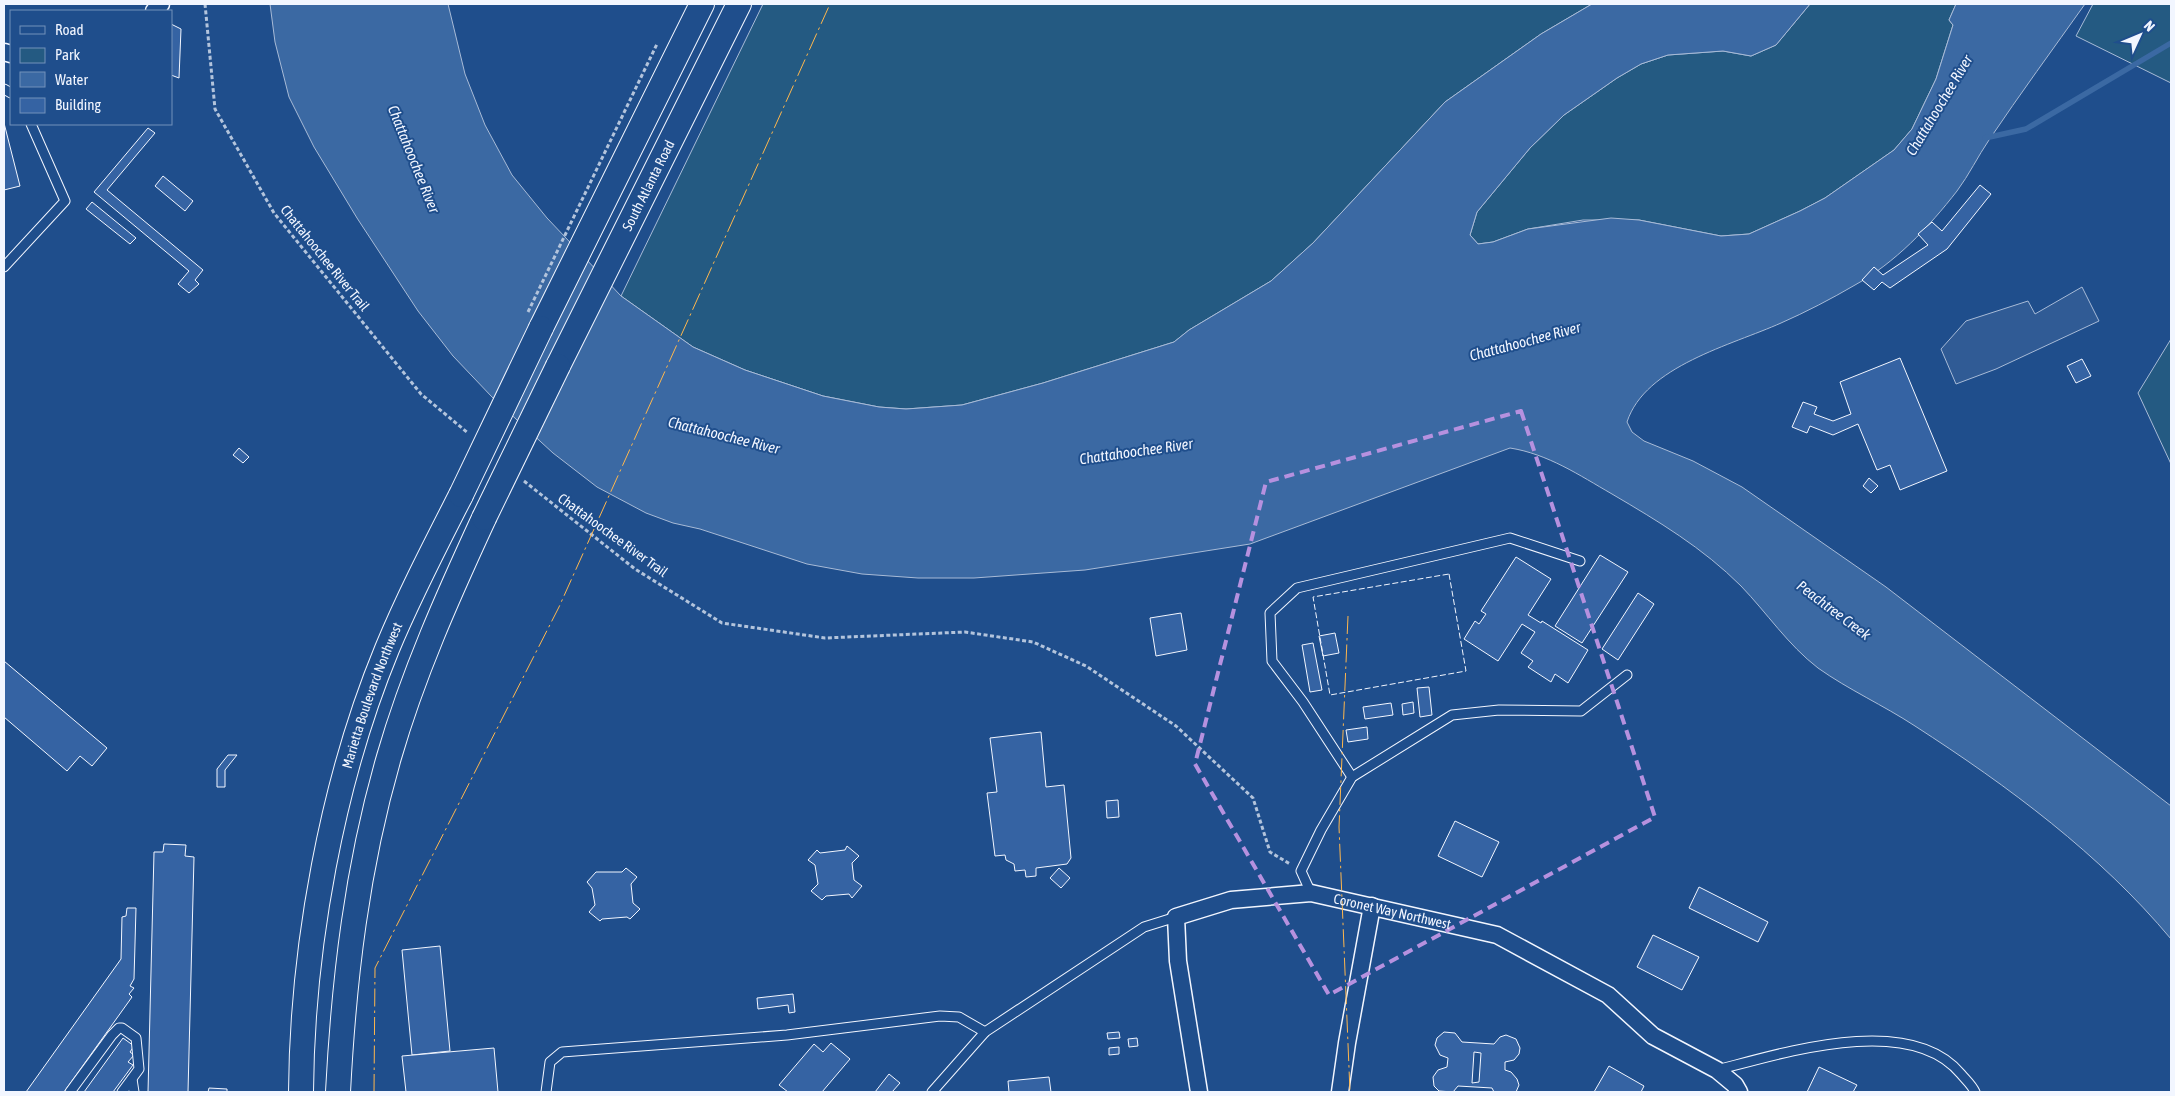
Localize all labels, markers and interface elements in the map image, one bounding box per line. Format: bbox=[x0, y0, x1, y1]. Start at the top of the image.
legend bbox=[10, 10, 172, 125]
north arrow bbox=[2115, 10, 2165, 60]
text: N bbox=[2141, 17, 2158, 34]
text: Road bbox=[55, 21, 84, 38]
text: Park bbox=[55, 46, 80, 63]
water label: Chattahoochee River bbox=[1902, 51, 1976, 158]
text: Water bbox=[55, 71, 88, 88]
text: Building bbox=[55, 96, 101, 113]
water label: Chattahoochee River bbox=[385, 103, 443, 216]
street label: South Atlanta Road bbox=[619, 137, 678, 233]
street label: Chattahoochee River Trail bbox=[277, 202, 373, 314]
water label: Chattahoochee River bbox=[1468, 318, 1583, 364]
water label: Chattahoochee River bbox=[667, 413, 782, 457]
water label: Chattahoochee River bbox=[1078, 435, 1194, 467]
street label: Chattahoochee River Trail bbox=[555, 490, 671, 580]
water label: Peachtree Creek bbox=[1794, 577, 1875, 643]
street label: Marietta Boulevard Northwest bbox=[339, 620, 406, 770]
street label: Coronet Way Northwest bbox=[1332, 890, 1453, 932]

